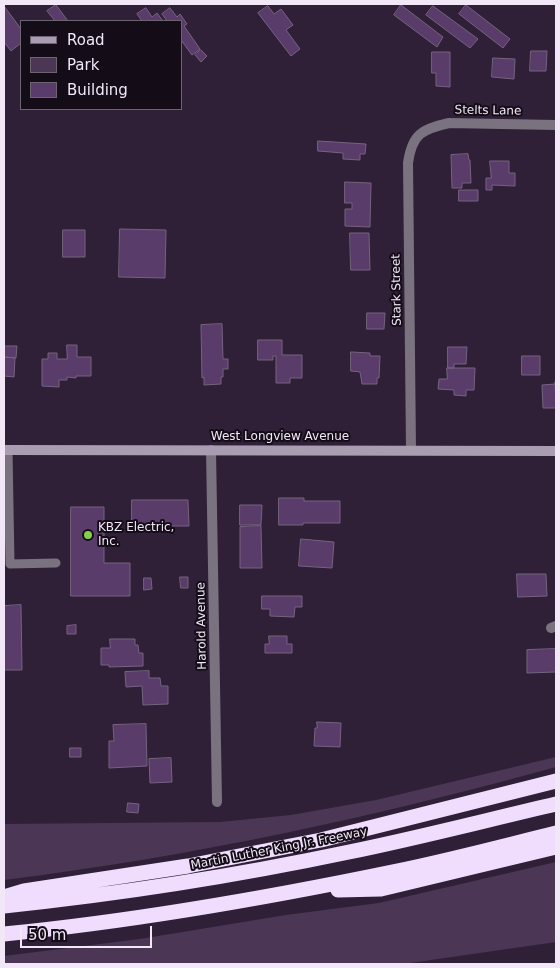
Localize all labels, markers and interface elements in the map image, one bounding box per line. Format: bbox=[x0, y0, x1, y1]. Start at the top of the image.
legend bbox=[20, 20, 182, 110]
text: Road bbox=[67, 31, 105, 49]
text: Park bbox=[67, 56, 99, 74]
text: Building bbox=[67, 81, 128, 99]
street label: Stelts Lane bbox=[454, 103, 522, 119]
street label: Stark Street bbox=[389, 254, 405, 326]
street label: West Longview Avenue bbox=[211, 430, 349, 444]
place label: KBZ Electric, Inc. bbox=[98, 521, 174, 549]
marker: KBZ Electric, Inc. bbox=[82, 529, 94, 541]
street label: Harold Avenue bbox=[194, 582, 210, 670]
street label: Martin Luther King Jr. Freeway bbox=[189, 825, 369, 873]
scale bar bbox=[22, 916, 155, 948]
text: 50 m bbox=[28, 926, 66, 944]

